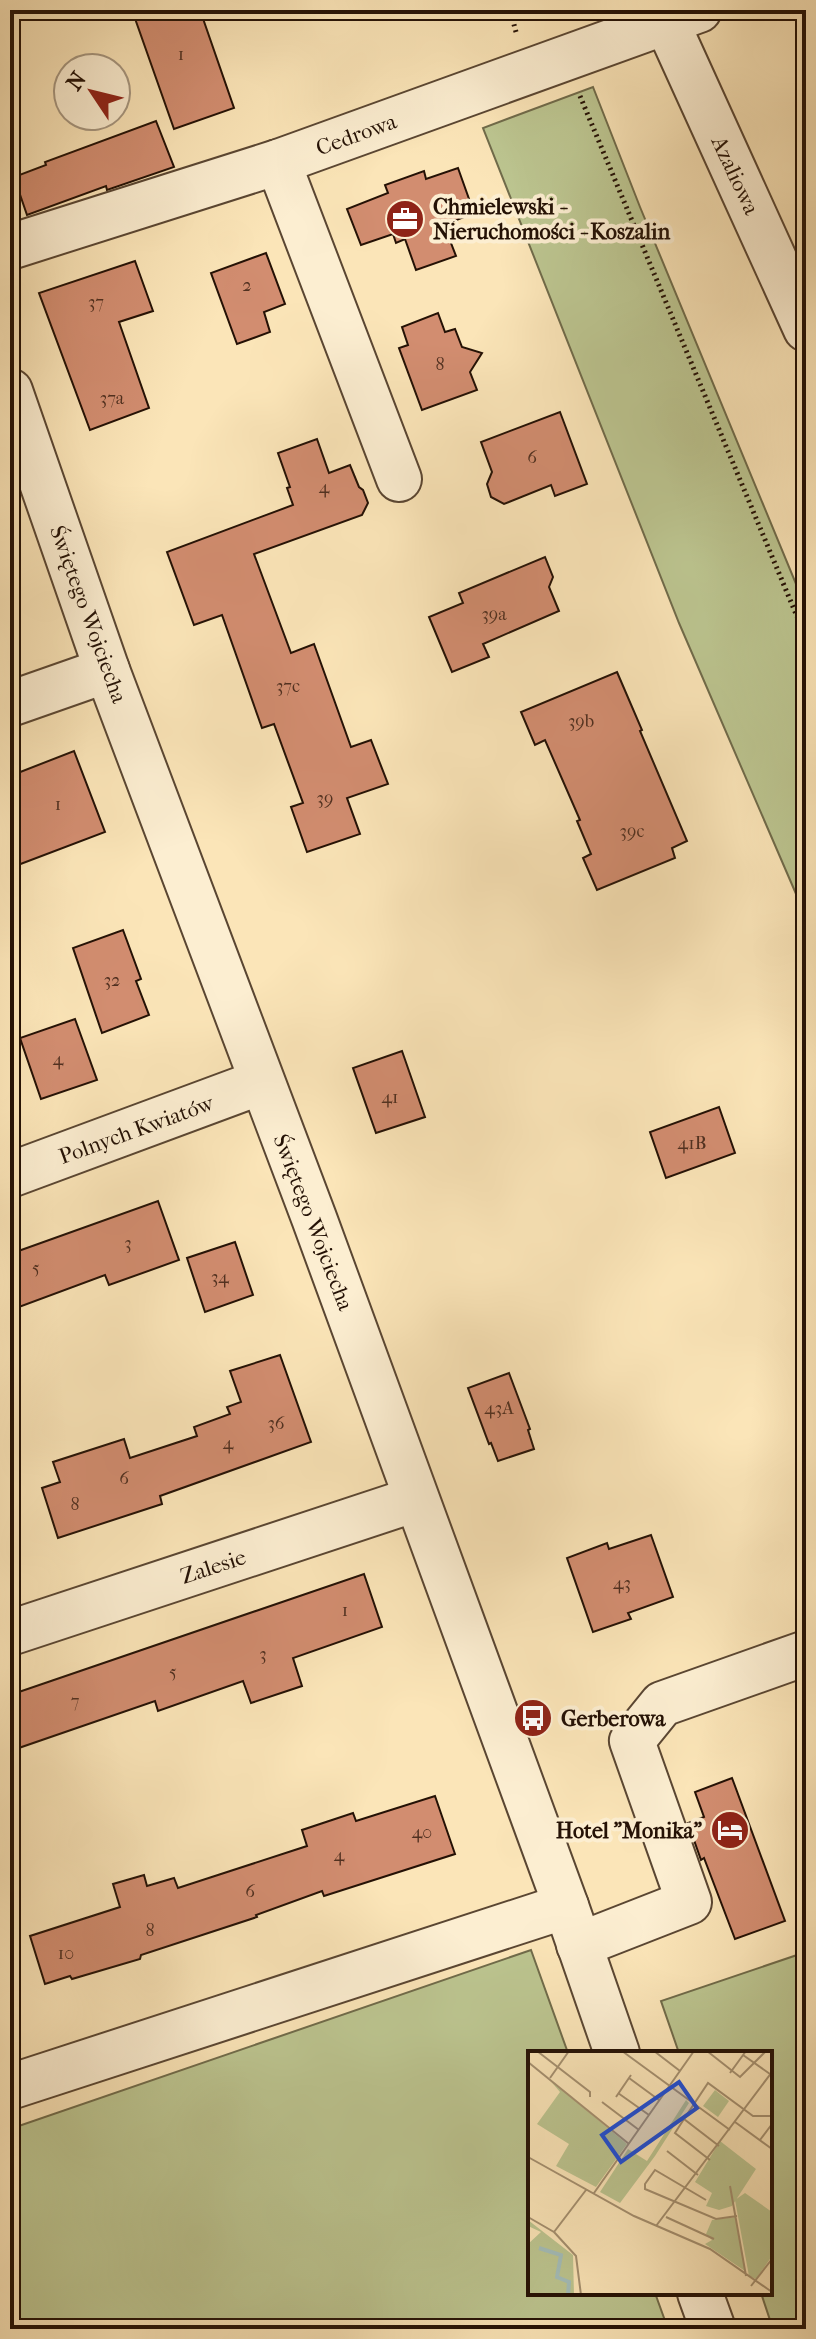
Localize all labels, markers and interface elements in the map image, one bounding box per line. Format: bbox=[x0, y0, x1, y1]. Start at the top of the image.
house number: 1 bbox=[178, 44, 184, 65]
north arrow bbox=[52, 52, 132, 132]
text: N bbox=[61, 67, 92, 95]
street label: Cedrowa bbox=[312, 108, 401, 162]
street label: Azaliowa bbox=[705, 131, 765, 220]
place label: Chmielewski - Nieruchomości - Koszalin bbox=[433, 194, 671, 245]
office icon: Chmielewski - Nieruchomości - Koszalin bbox=[384, 198, 426, 240]
house number: 2 bbox=[242, 275, 252, 296]
house number: 37 bbox=[88, 292, 104, 313]
house number: 8 bbox=[435, 354, 445, 375]
house number: 37a bbox=[100, 388, 125, 409]
house number: 6 bbox=[527, 447, 537, 468]
house number: 4 bbox=[319, 477, 330, 498]
street label: Świętego Wojciecha bbox=[44, 522, 133, 707]
house number: 39a bbox=[481, 604, 507, 625]
house number: 37c bbox=[276, 676, 300, 697]
house number: 39b bbox=[568, 711, 594, 732]
house number: 39 bbox=[317, 788, 333, 809]
house number: 1 bbox=[55, 794, 61, 815]
house number: 39c bbox=[620, 821, 644, 842]
house number: 32 bbox=[104, 970, 120, 991]
house number: 4 bbox=[53, 1049, 64, 1070]
house number: 41 bbox=[381, 1087, 399, 1108]
street label: Polnych Kwiatów bbox=[55, 1090, 218, 1170]
street label: Świętego Wojciecha bbox=[267, 1130, 360, 1315]
house number: 41B bbox=[678, 1133, 706, 1154]
house number: 3 bbox=[124, 1233, 132, 1254]
house number: 5 bbox=[32, 1258, 40, 1279]
house number: 34 bbox=[211, 1267, 229, 1288]
house number: 43A bbox=[484, 1398, 514, 1419]
house number: 36 bbox=[267, 1413, 285, 1434]
house number: 4 bbox=[223, 1433, 234, 1454]
house number: 6 bbox=[119, 1468, 129, 1489]
house number: 8 bbox=[70, 1494, 80, 1515]
street label: Zalesie bbox=[177, 1544, 249, 1590]
house number: 43 bbox=[613, 1573, 631, 1594]
house number: 1 bbox=[342, 1600, 348, 1621]
house number: 3 bbox=[259, 1644, 267, 1665]
house number: 5 bbox=[169, 1662, 177, 1683]
house number: 7 bbox=[71, 1691, 80, 1712]
bus stop icon: Gerberowa bbox=[512, 1697, 554, 1739]
place label: Gerberowa bbox=[561, 1706, 666, 1732]
hotel icon: Hotel "Monika" bbox=[709, 1809, 751, 1851]
place label: Hotel "Monika" bbox=[556, 1818, 702, 1844]
house number: 40 bbox=[412, 1822, 432, 1843]
house number: 4 bbox=[334, 1845, 345, 1866]
house number: 6 bbox=[245, 1881, 255, 1902]
house number: 8 bbox=[145, 1920, 155, 1941]
house number: 10 bbox=[58, 1943, 74, 1964]
inset map bbox=[528, 2051, 772, 2295]

